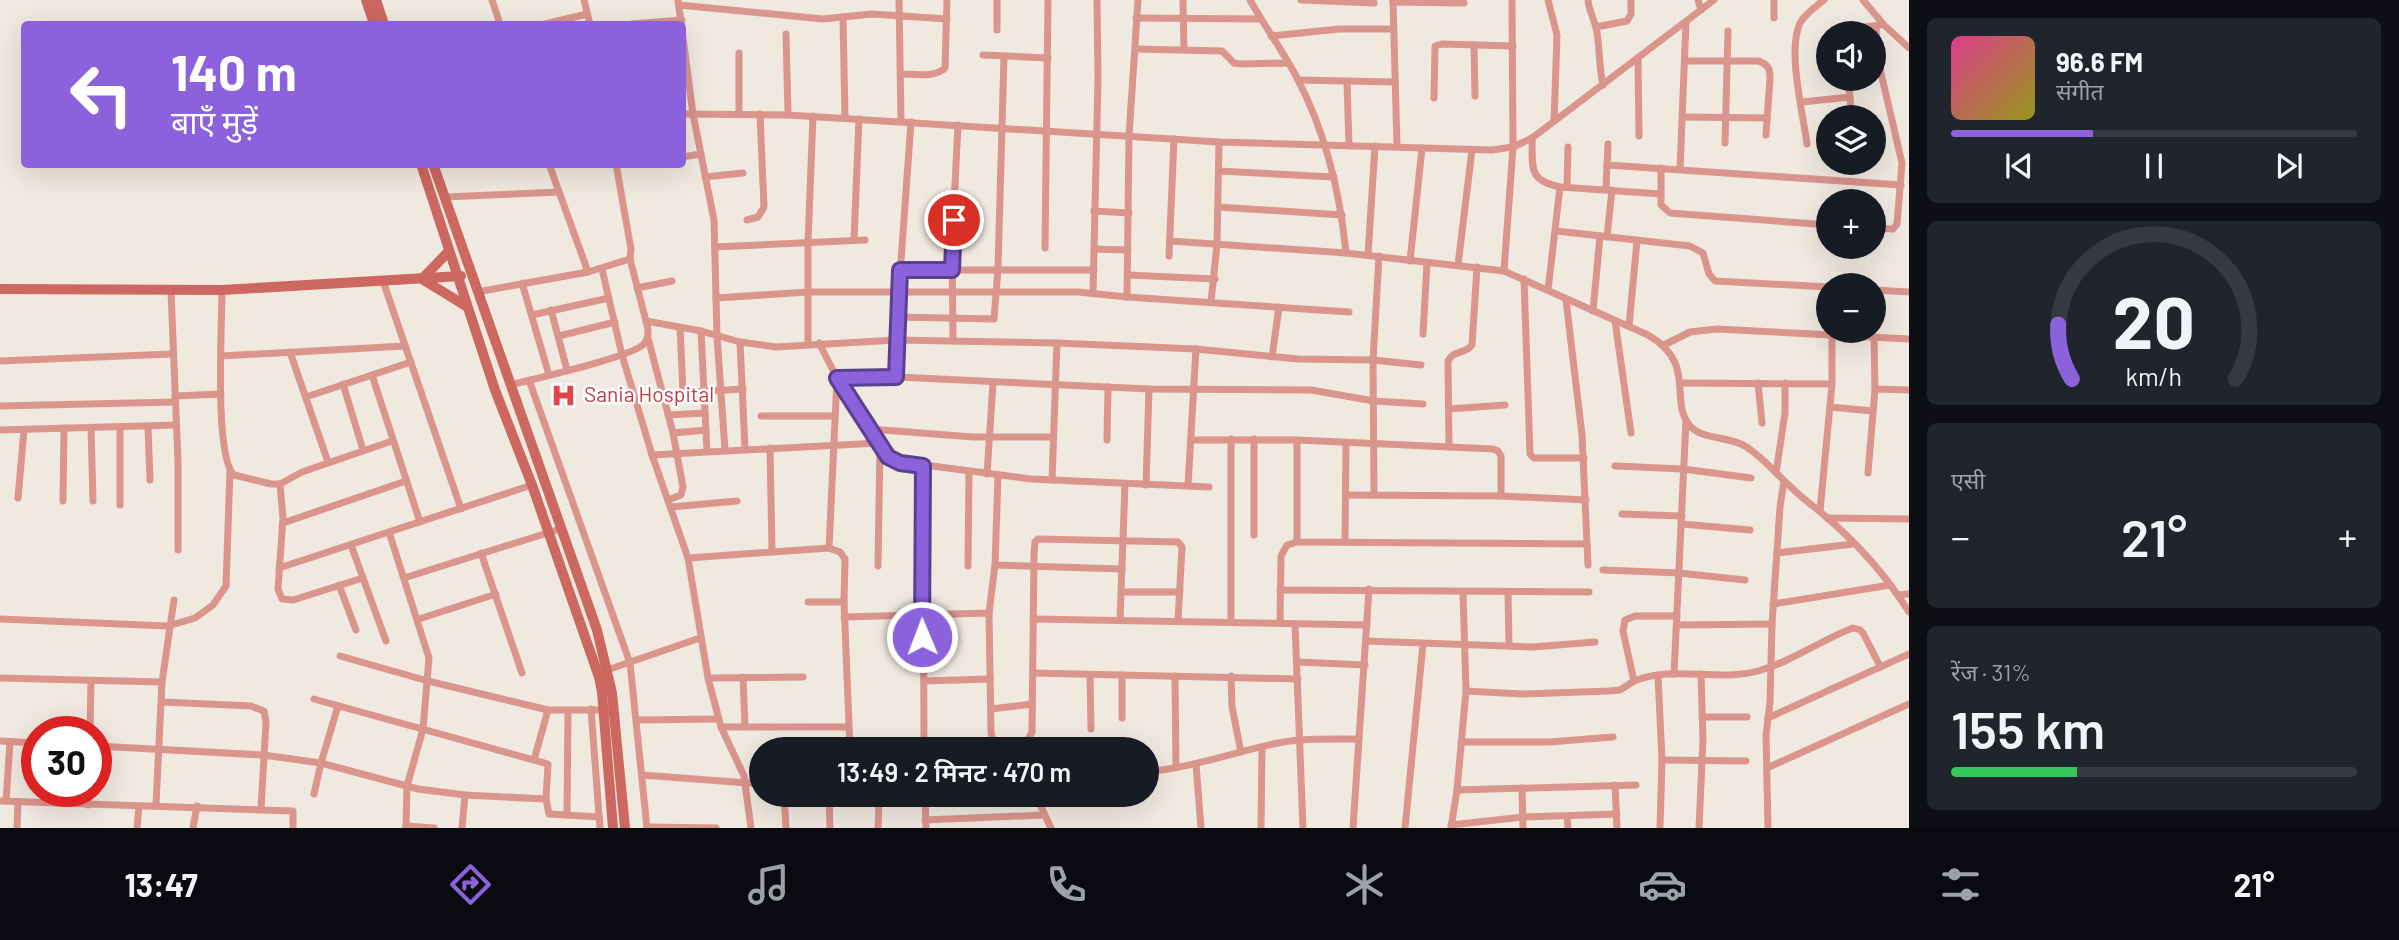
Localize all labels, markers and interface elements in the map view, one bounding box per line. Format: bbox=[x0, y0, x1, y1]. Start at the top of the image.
map controls bbox=[1816, 21, 1886, 343]
button: sound bbox=[1816, 21, 1886, 91]
text: 140 m bbox=[171, 42, 297, 101]
text: 96.6 FM bbox=[2056, 46, 2143, 77]
icon: left bbox=[56, 49, 147, 140]
text: संगीत bbox=[2056, 77, 2104, 105]
text: बाएँ मुड़ें bbox=[171, 102, 258, 140]
button: layers bbox=[1816, 105, 1886, 175]
icon: previous bbox=[2000, 147, 2038, 185]
icon: pause bbox=[2135, 147, 2173, 185]
icon: next bbox=[2270, 147, 2308, 185]
button: + bbox=[1816, 189, 1886, 259]
pin bbox=[924, 190, 984, 250]
icon: arrive bbox=[935, 201, 973, 239]
button: − bbox=[1816, 273, 1886, 343]
text: 20 bbox=[2113, 276, 2195, 364]
text: km/h bbox=[2126, 361, 2182, 391]
hospital icon: Sania Hospital bbox=[550, 381, 578, 409]
place label: Sania Hospital bbox=[584, 381, 714, 406]
text: एसी bbox=[1951, 466, 1985, 494]
text: 21° bbox=[2121, 505, 2187, 567]
text: − bbox=[1951, 513, 1970, 559]
text: + bbox=[2338, 513, 2357, 559]
position arrow bbox=[885, 600, 959, 674]
text: रेंज · 31% bbox=[1951, 658, 2031, 686]
text: 155 km bbox=[1951, 697, 2105, 759]
speed limit sign: 30 bbox=[21, 716, 112, 807]
text: 13:49 · 2 मिनट · 470 m bbox=[837, 756, 1071, 787]
icon: directions bbox=[446, 860, 495, 909]
icon: music bbox=[744, 860, 793, 909]
icon: phone bbox=[1042, 860, 1091, 909]
icon: climate bbox=[1340, 860, 1389, 909]
icon: car bbox=[1638, 860, 1687, 909]
icon: filters bbox=[1936, 860, 1985, 909]
text: 13:47 bbox=[124, 865, 198, 903]
text: 21° bbox=[2233, 865, 2274, 903]

